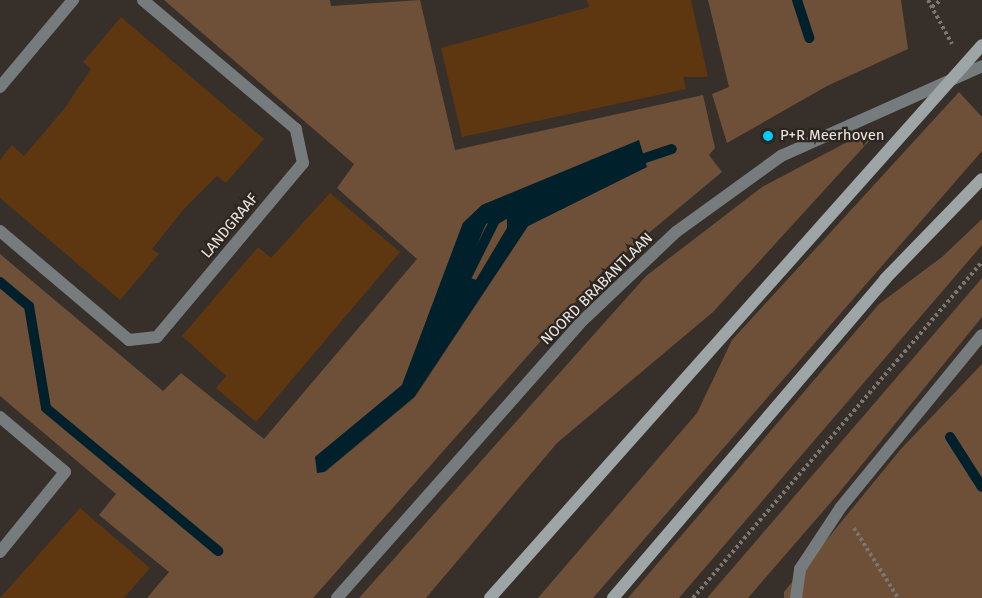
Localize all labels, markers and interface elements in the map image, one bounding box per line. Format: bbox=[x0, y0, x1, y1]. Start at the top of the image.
place label: P+R Meerhoven bbox=[780, 127, 885, 145]
marker: P+R Meerhoven bbox=[761, 129, 775, 143]
street label: LANDGRAAF bbox=[198, 190, 262, 262]
street label: NOORD BRABANTLAAN bbox=[537, 229, 657, 349]

